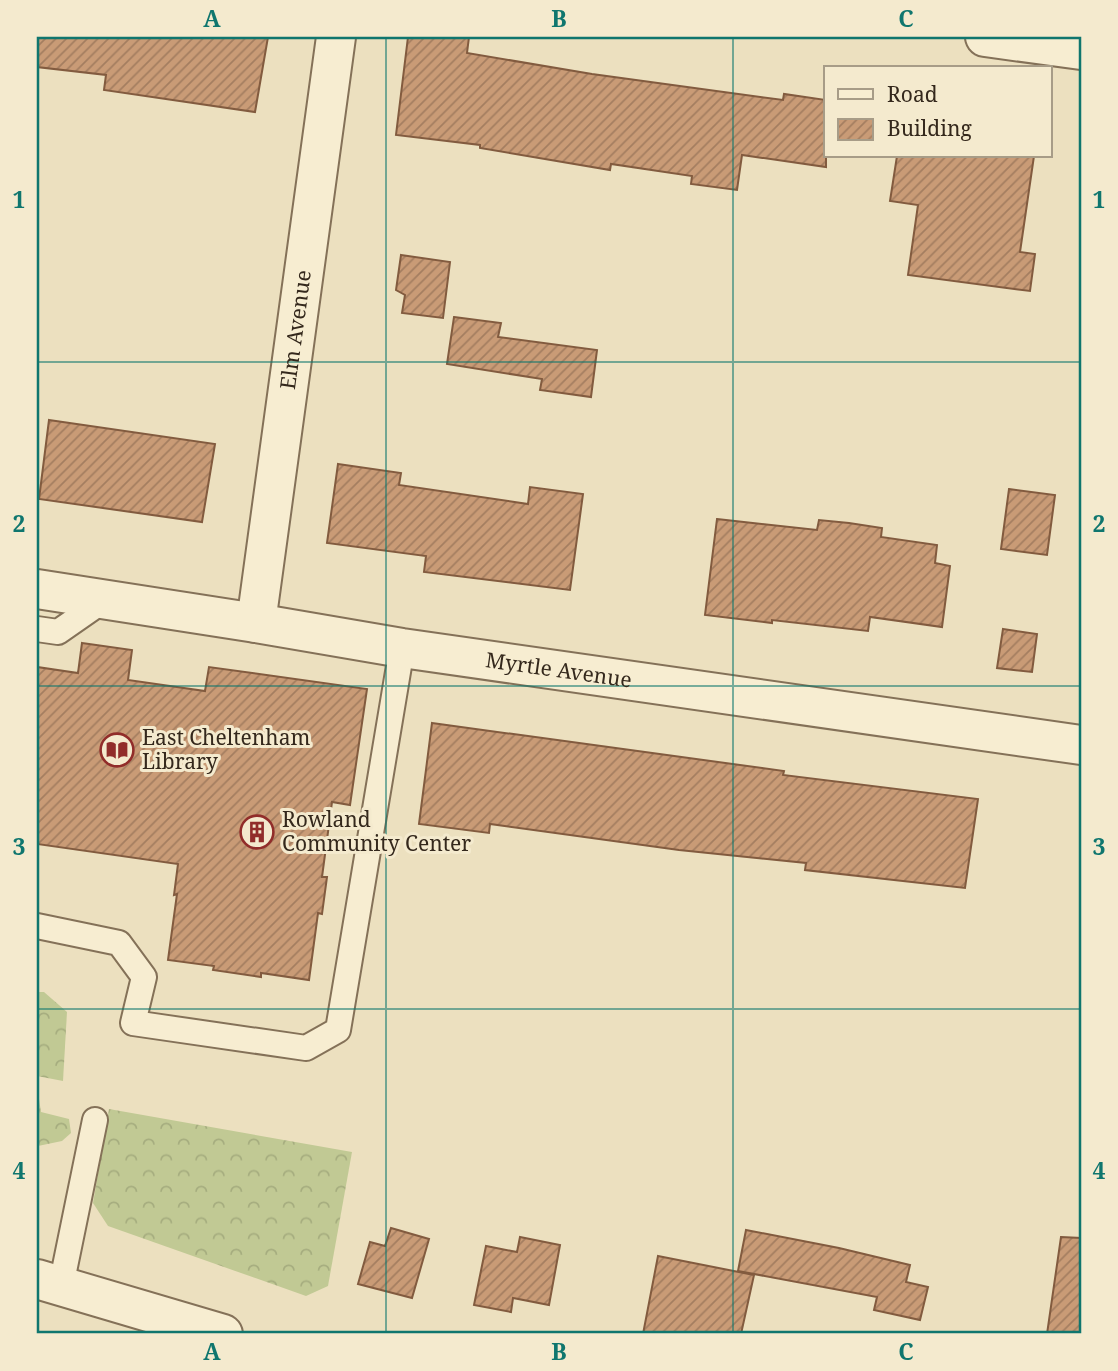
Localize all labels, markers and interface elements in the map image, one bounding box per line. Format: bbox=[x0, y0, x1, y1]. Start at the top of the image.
text: A bbox=[203, 2, 221, 34]
text: B bbox=[551, 2, 567, 34]
text: C bbox=[898, 2, 914, 34]
legend bbox=[824, 66, 1052, 158]
text: Road bbox=[887, 80, 938, 108]
text: Building bbox=[887, 114, 972, 142]
text: 1 bbox=[13, 183, 26, 215]
text: 1 bbox=[1093, 183, 1106, 215]
street label: Elm Avenue bbox=[273, 268, 317, 391]
text: 2 bbox=[13, 507, 26, 539]
text: 2 bbox=[1093, 507, 1106, 539]
street label: Myrtle Avenue bbox=[484, 645, 634, 694]
place label: East Cheltenham Library bbox=[142, 723, 311, 775]
library icon: East Cheltenham Library bbox=[98, 731, 136, 769]
place label: Rowland Community Center bbox=[282, 805, 471, 857]
building icon: Rowland Community Center bbox=[238, 813, 276, 851]
text: 3 bbox=[13, 830, 26, 862]
text: 3 bbox=[1093, 830, 1106, 862]
text: 4 bbox=[13, 1154, 26, 1186]
text: 4 bbox=[1093, 1154, 1106, 1186]
text: A bbox=[203, 1335, 221, 1367]
text: B bbox=[551, 1335, 567, 1367]
text: C bbox=[898, 1335, 914, 1367]

